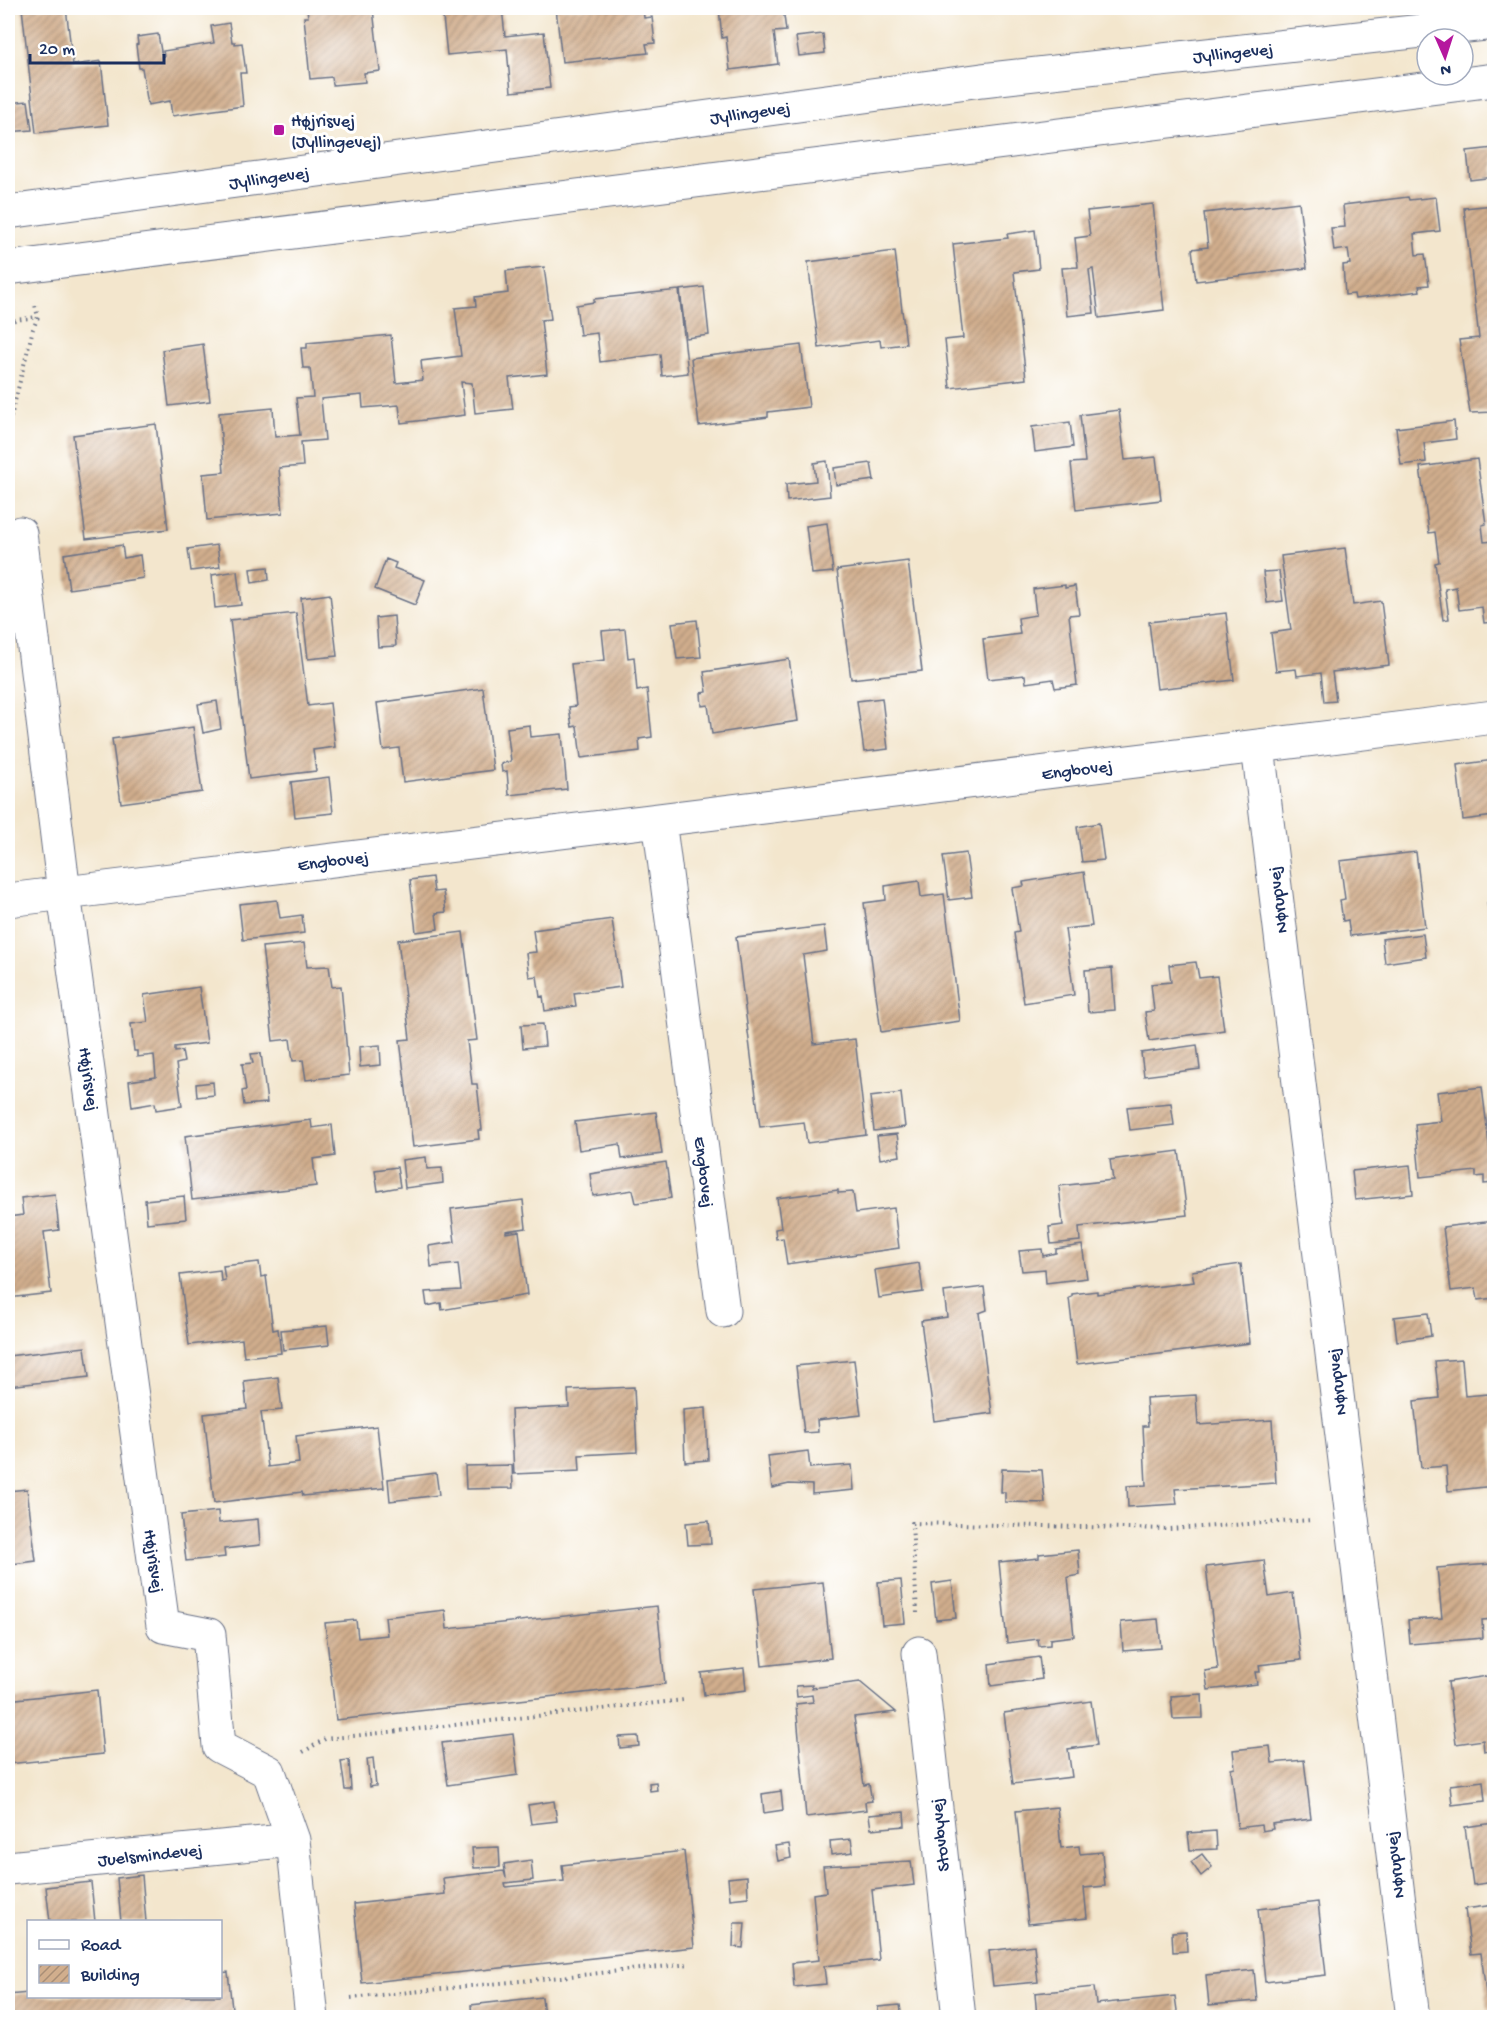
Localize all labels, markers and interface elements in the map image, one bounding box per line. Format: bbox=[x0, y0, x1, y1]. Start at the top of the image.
scale bar bbox=[30, 27, 164, 65]
north arrow bbox=[1415, 27, 1475, 87]
text: 20 m bbox=[39, 40, 75, 61]
street label: Jyllingevej bbox=[1192, 40, 1275, 69]
text: N bbox=[1439, 59, 1451, 78]
street label: Jyllingevej bbox=[709, 98, 792, 130]
place label: Højrisvej (Jyllingevej) bbox=[291, 112, 382, 154]
marker: Højrisvej (Jyllingevej) bbox=[272, 123, 286, 137]
street label: Jyllingevej bbox=[228, 163, 311, 195]
street label: Engbovej bbox=[1041, 757, 1114, 786]
street label: Engbovej bbox=[297, 848, 370, 877]
street label: Nørupvej bbox=[1265, 865, 1294, 934]
street label: Højrisvej bbox=[73, 1046, 102, 1113]
street label: Engbovej bbox=[688, 1136, 717, 1209]
street label: Nørupvej bbox=[1324, 1347, 1353, 1416]
street label: Højrisvej bbox=[138, 1528, 167, 1595]
street label: Stovbyvej bbox=[927, 1797, 956, 1873]
street label: Nørupvej bbox=[1382, 1830, 1411, 1899]
street label: Juelsmindevej bbox=[97, 1841, 204, 1872]
legend bbox=[27, 1920, 222, 1998]
text: Road bbox=[81, 1936, 122, 1957]
text: Building bbox=[80, 1966, 140, 1987]

